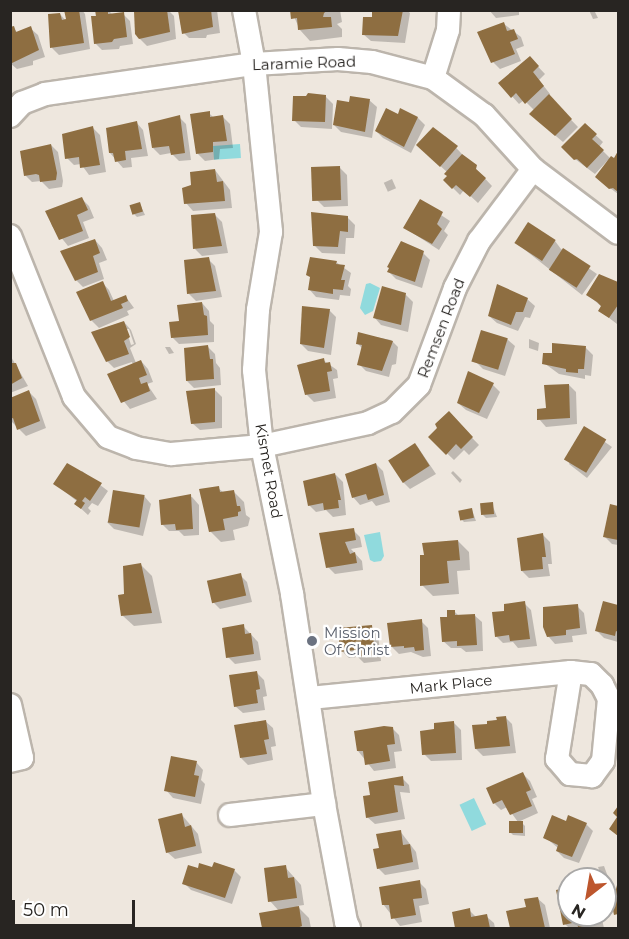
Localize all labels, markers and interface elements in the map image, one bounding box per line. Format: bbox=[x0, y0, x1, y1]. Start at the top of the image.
street label: Laramie Road bbox=[252, 52, 356, 74]
street label: Remsen Road bbox=[414, 276, 468, 380]
street label: Kismet Road bbox=[252, 422, 286, 520]
place label: Mission Of Christ bbox=[324, 623, 390, 658]
marker: Mission Of Christ bbox=[305, 634, 319, 648]
street label: Mark Place bbox=[409, 671, 493, 697]
north arrow bbox=[557, 867, 617, 927]
scale bar bbox=[15, 888, 138, 926]
text: 50 m bbox=[23, 899, 69, 921]
text: N bbox=[568, 900, 589, 923]

